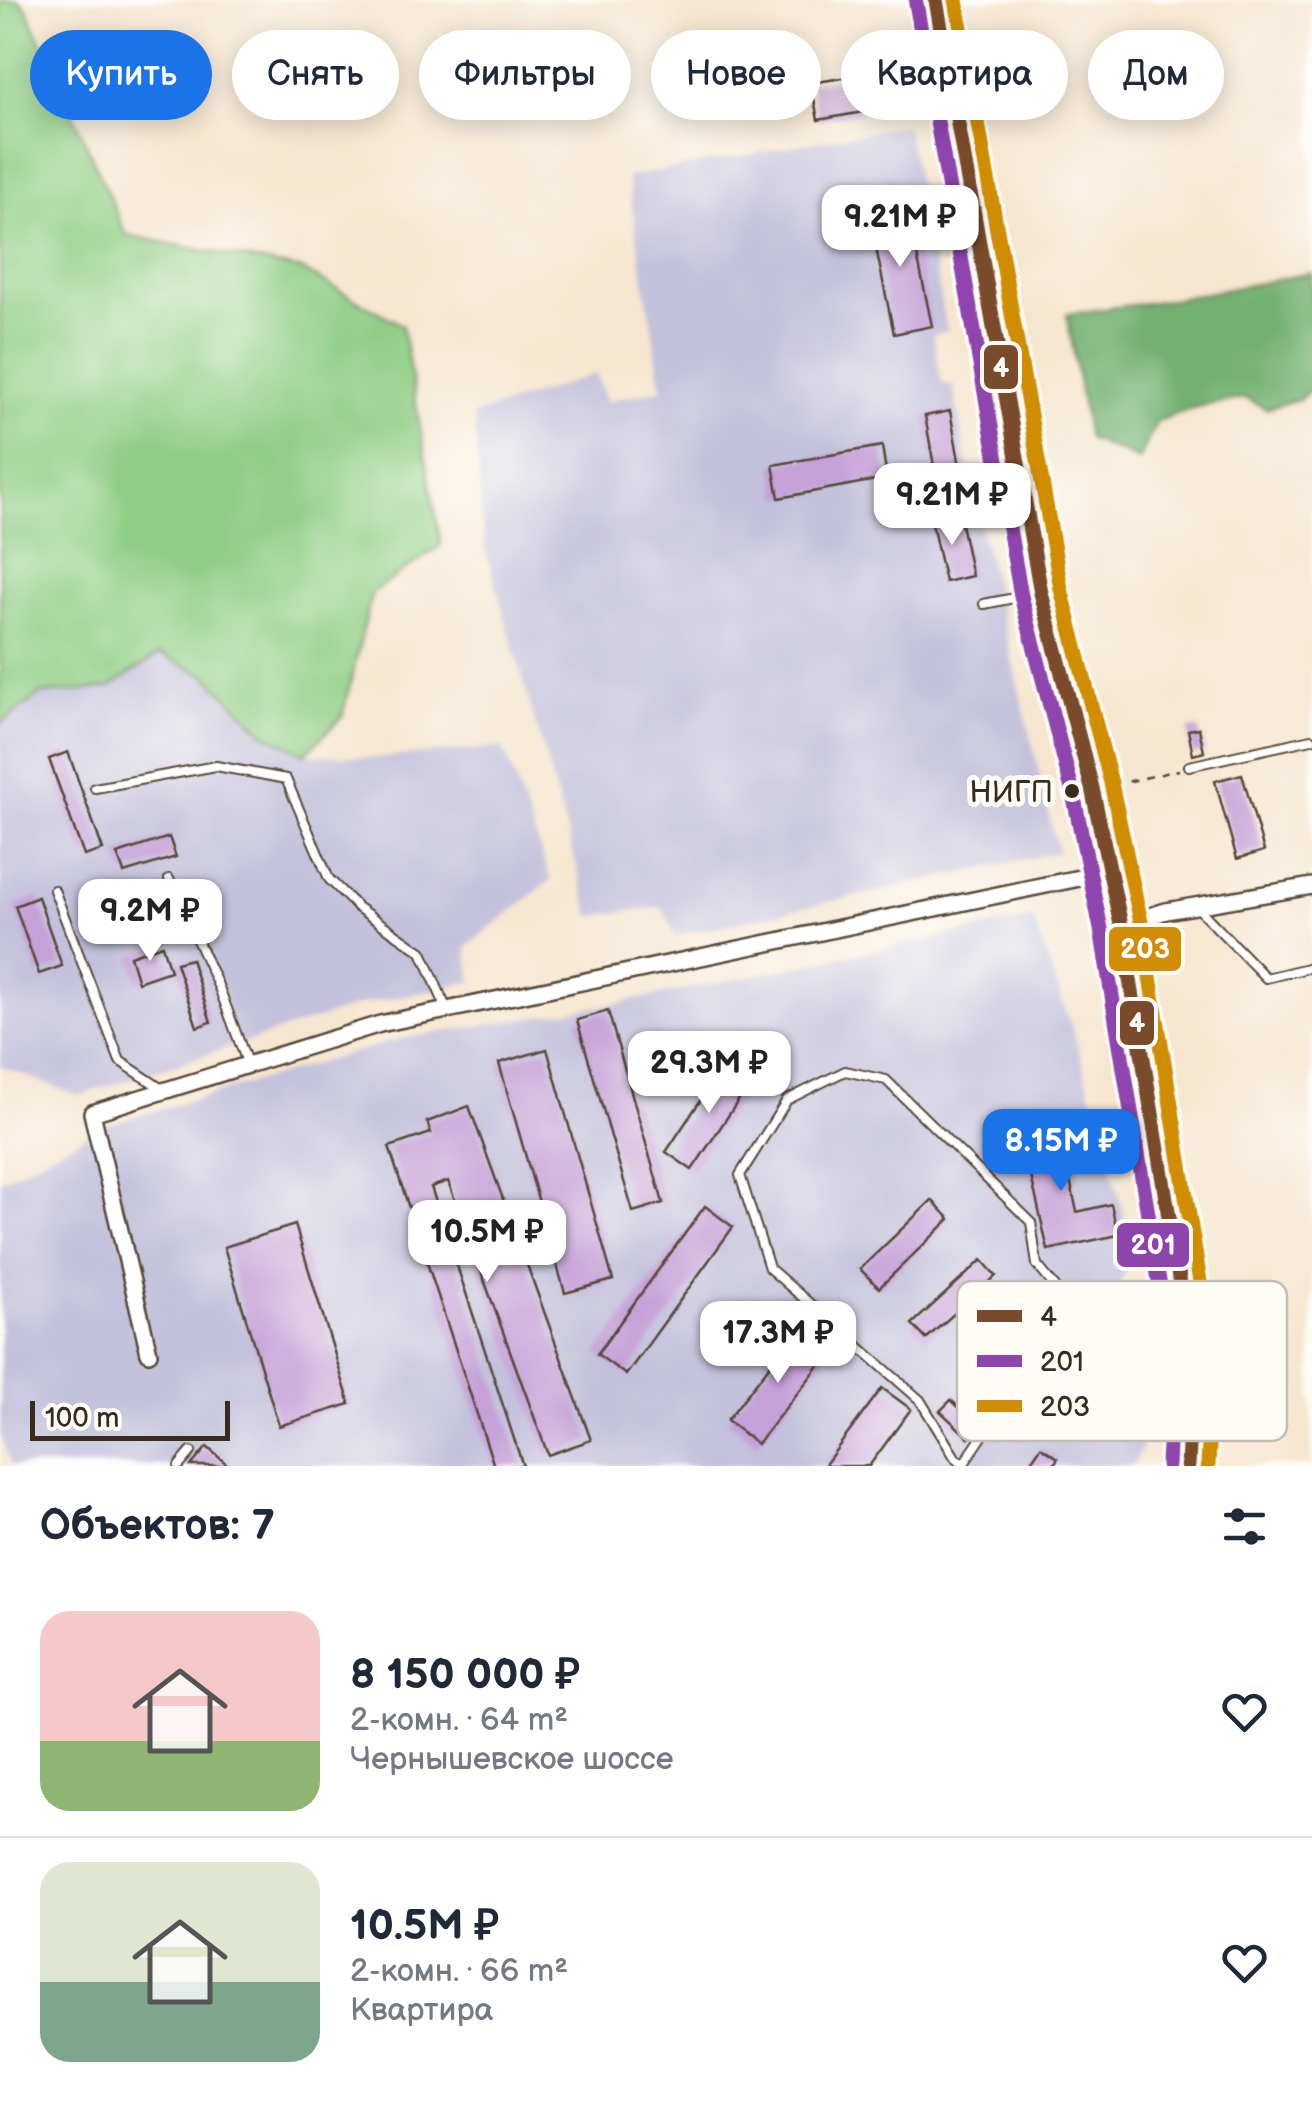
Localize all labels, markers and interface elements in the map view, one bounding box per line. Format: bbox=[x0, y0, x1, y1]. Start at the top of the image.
chip: Купить bbox=[30, 30, 212, 120]
chip: Снять bbox=[232, 30, 399, 120]
chip: Фильтры bbox=[419, 30, 631, 120]
chip: Новое bbox=[651, 30, 821, 120]
chip: Квартира bbox=[841, 30, 1068, 120]
chip: Дом bbox=[1088, 30, 1224, 120]
pin: 9.21M ₽ bbox=[808, 185, 992, 270]
text: 9.21M ₽ bbox=[844, 198, 956, 237]
line badge: 4 bbox=[982, 343, 1020, 391]
text: 4 bbox=[993, 352, 1010, 385]
pin: 9.21M ₽ bbox=[860, 463, 1044, 548]
text: 9.21M ₽ bbox=[896, 476, 1008, 515]
place label: НИГП bbox=[970, 775, 1053, 811]
marker: НИГП bbox=[1062, 781, 1082, 801]
pin: 9.2M ₽ bbox=[69, 879, 231, 964]
text: 9.2M ₽ bbox=[100, 892, 200, 931]
line badge: 203 bbox=[1107, 925, 1183, 973]
text: 203 bbox=[1120, 933, 1170, 966]
line badge: 4 bbox=[1118, 999, 1156, 1047]
text: 4 bbox=[1129, 1007, 1146, 1040]
pin: 29.3M ₽ bbox=[617, 1031, 801, 1116]
text: 29.3M ₽ bbox=[650, 1044, 768, 1083]
pin: 8.15M ₽ bbox=[969, 1109, 1153, 1194]
text: 8.15M ₽ bbox=[1004, 1122, 1118, 1161]
pin: 10.5M ₽ bbox=[395, 1200, 579, 1285]
text: 10.5M ₽ bbox=[430, 1213, 544, 1252]
line badge: 201 bbox=[1115, 1221, 1191, 1269]
text: 201 bbox=[1130, 1229, 1176, 1262]
legend bbox=[957, 1281, 1287, 1441]
pin: 17.3M ₽ bbox=[686, 1301, 870, 1386]
text: 4 bbox=[1040, 1301, 1057, 1334]
text: 17.3M ₽ bbox=[722, 1314, 834, 1353]
text: 201 bbox=[1040, 1346, 1084, 1379]
text: 203 bbox=[1040, 1391, 1090, 1424]
scale bar bbox=[30, 1396, 230, 1440]
text: 100 m bbox=[45, 1402, 119, 1435]
icon: filters bbox=[1217, 1499, 1272, 1554]
text: Объектов: 7 bbox=[40, 1501, 275, 1552]
text: 8 150 000 ₽ bbox=[350, 1650, 580, 1701]
icon: home bbox=[120, 1651, 240, 1771]
icon: heart bbox=[1217, 1684, 1272, 1739]
text: 2-комн. · 64 m² bbox=[350, 1701, 568, 1740]
text: Чернышевское шоссе bbox=[350, 1740, 674, 1779]
text: 10.5M ₽ bbox=[350, 1901, 499, 1952]
icon: home bbox=[120, 1902, 240, 2022]
icon: heart bbox=[1217, 1935, 1272, 1990]
text: 2-комн. · 66 m² bbox=[350, 1952, 568, 1991]
text: Квартира bbox=[350, 1991, 493, 2030]

